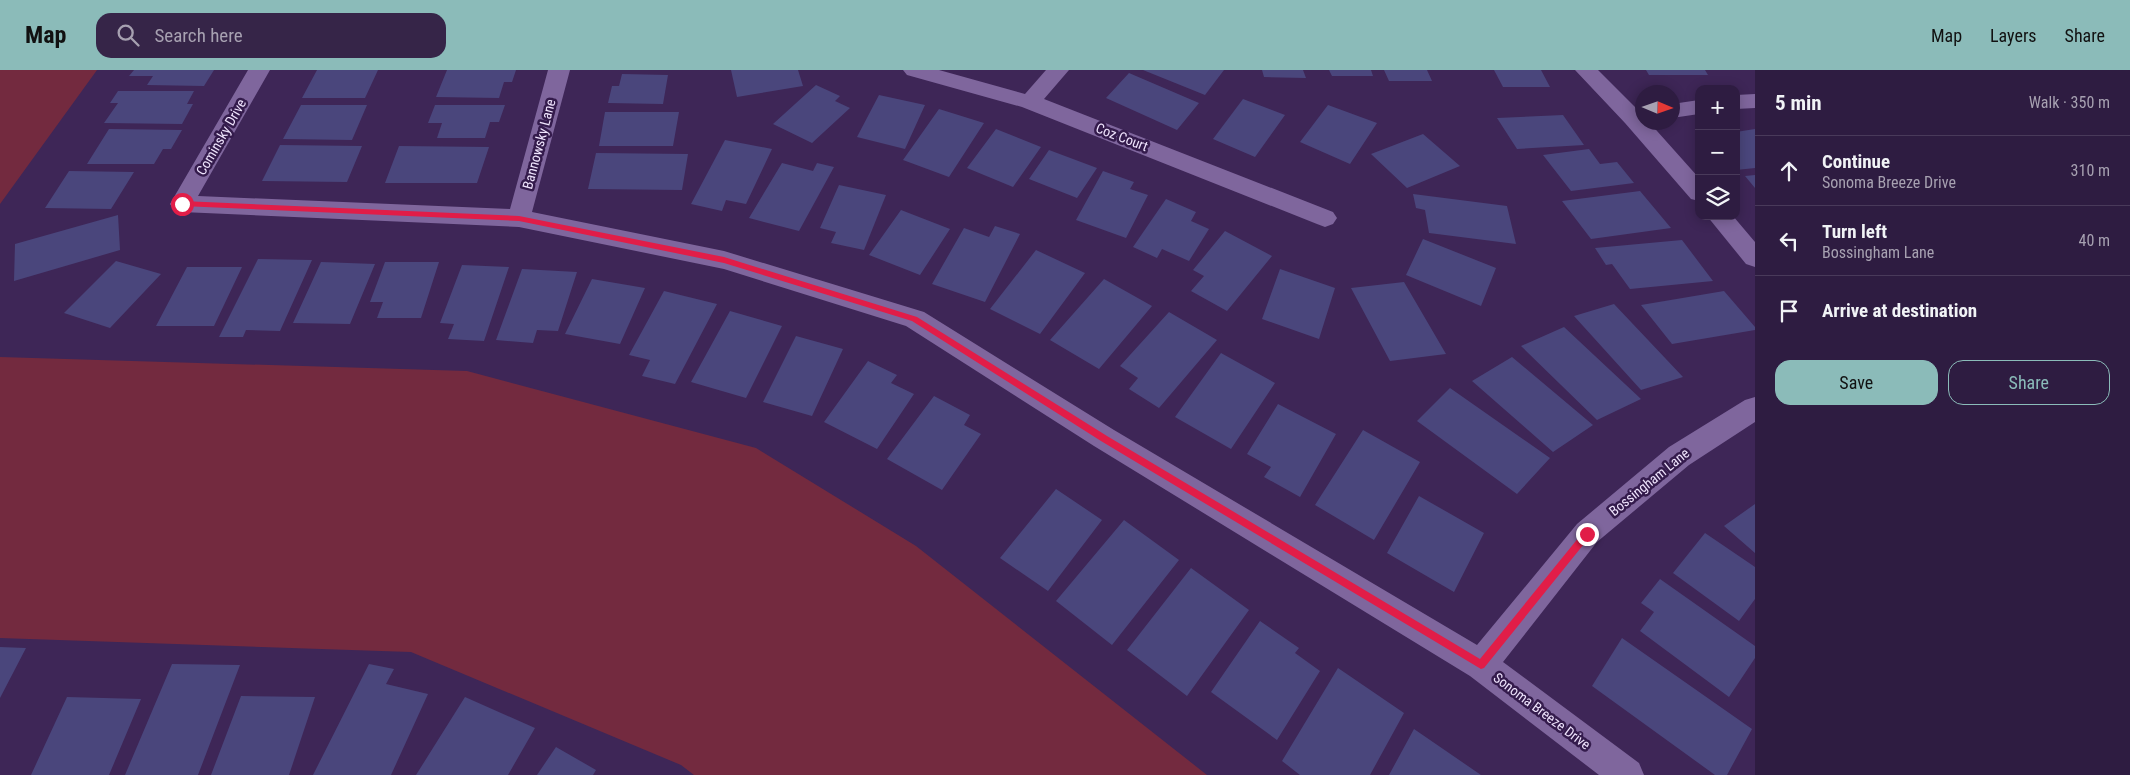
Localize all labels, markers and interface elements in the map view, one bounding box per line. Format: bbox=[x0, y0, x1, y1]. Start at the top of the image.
search box bbox=[96, 13, 446, 58]
text: Map bbox=[25, 21, 66, 49]
icon: search bbox=[114, 21, 142, 49]
text: Search here bbox=[154, 24, 243, 47]
text: Map bbox=[1931, 25, 1962, 46]
text: Layers bbox=[1990, 25, 2037, 46]
text: Share bbox=[2065, 25, 2105, 46]
north arrow bbox=[1635, 85, 1680, 130]
map controls bbox=[1695, 85, 1740, 220]
button: + bbox=[1695, 85, 1740, 130]
text: 5 min bbox=[1775, 91, 1822, 115]
text: Walk · 350 m bbox=[2029, 93, 2110, 112]
street label: Cominsky Drive bbox=[193, 96, 249, 178]
street label: Bannowsky Lane bbox=[519, 97, 559, 191]
street label: Coz Court bbox=[1094, 120, 1150, 154]
button: − bbox=[1695, 130, 1740, 175]
text: Continue bbox=[1822, 150, 1890, 173]
icon: ahead bbox=[1775, 157, 1803, 185]
text: 310 m bbox=[2071, 161, 2110, 180]
text: Sonoma Breeze Drive bbox=[1822, 173, 1956, 192]
button: layers bbox=[1695, 175, 1740, 220]
route start bbox=[171, 193, 194, 216]
text: Turn left bbox=[1822, 220, 1887, 243]
icon: left bbox=[1775, 227, 1803, 255]
text: 40 m bbox=[2078, 231, 2110, 250]
text: Bossingham Lane bbox=[1822, 243, 1934, 262]
icon: arrive bbox=[1775, 297, 1803, 325]
text: Arrive at destination bbox=[1822, 299, 1977, 322]
button: Save bbox=[1775, 360, 1938, 405]
button: Share bbox=[1948, 360, 2110, 405]
street label: Bossingham Lane bbox=[1606, 445, 1693, 519]
route end bbox=[1576, 523, 1599, 546]
street label: Sonoma Breeze Drive bbox=[1490, 669, 1594, 753]

